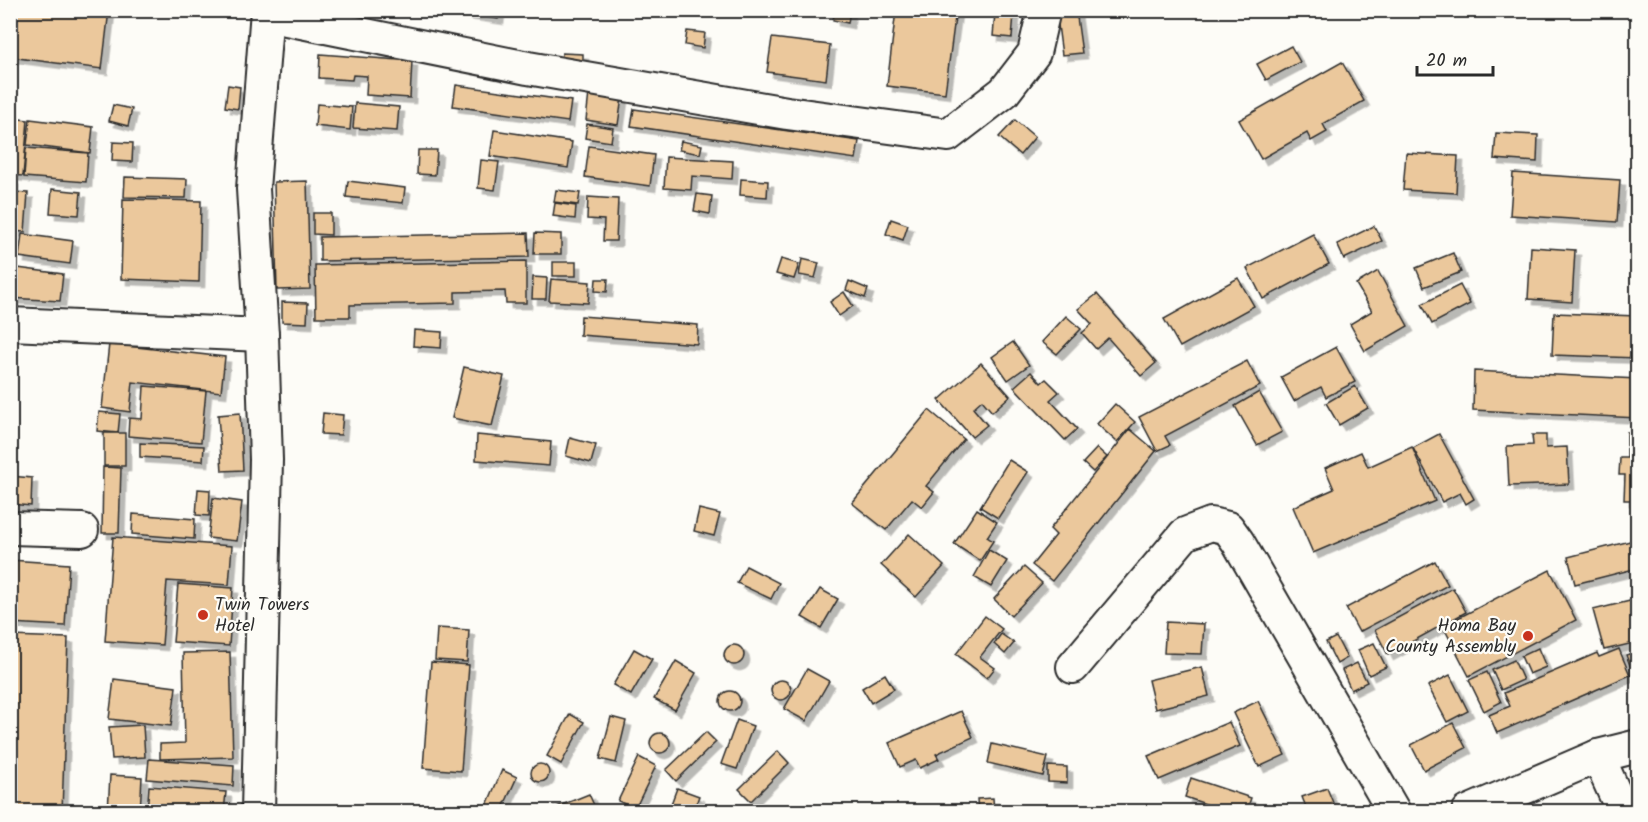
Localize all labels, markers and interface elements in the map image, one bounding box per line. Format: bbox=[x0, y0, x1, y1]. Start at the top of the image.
scale bar bbox=[1417, 39, 1494, 77]
text: 20 m bbox=[1426, 47, 1467, 76]
place label: Twin Towers Hotel bbox=[215, 591, 310, 641]
marker: Twin Towers Hotel bbox=[196, 608, 210, 622]
place label: Homa Bay County Assembly bbox=[1385, 612, 1517, 662]
marker: Homa Bay County Assembly bbox=[1521, 629, 1535, 643]

